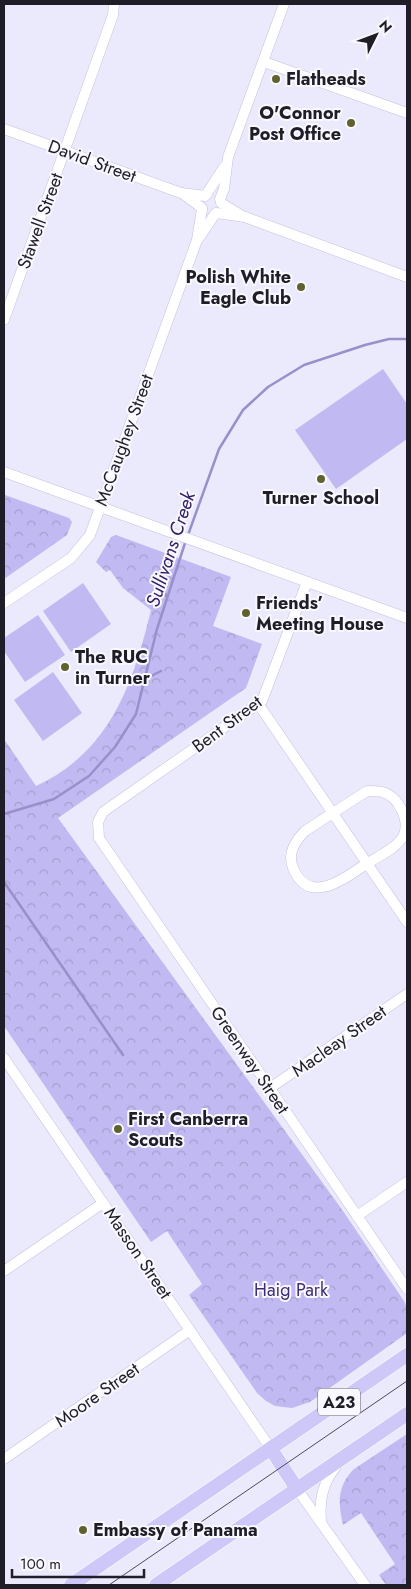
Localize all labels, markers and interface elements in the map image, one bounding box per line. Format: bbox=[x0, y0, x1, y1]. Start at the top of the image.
north arrow bbox=[351, 10, 401, 60]
text: N bbox=[375, 15, 397, 37]
place label: Flatheads bbox=[286, 66, 366, 92]
marker: Flatheads bbox=[270, 73, 282, 85]
place label: O'Connor Post Office bbox=[249, 100, 342, 147]
marker: O'Connor Post Office bbox=[345, 117, 357, 129]
street label: David Street bbox=[44, 133, 140, 189]
street label: Stawell Street bbox=[11, 169, 70, 273]
place label: Polish White Eagle Club bbox=[186, 264, 291, 311]
marker: Polish White Eagle Club bbox=[295, 281, 307, 293]
street label: McCaughey Street bbox=[88, 370, 160, 510]
marker: Turner School bbox=[315, 473, 327, 485]
place label: Turner School bbox=[263, 485, 379, 511]
water label: Sullivans Creek bbox=[139, 487, 202, 611]
place label: Friends’ Meeting House bbox=[256, 590, 384, 637]
marker: Friends’ Meeting House bbox=[240, 607, 252, 619]
place label: The RUC in Turner bbox=[75, 644, 151, 691]
marker: The RUC in Turner bbox=[59, 661, 71, 673]
street label: Bent Street bbox=[187, 689, 268, 759]
street label: Macleay Street bbox=[286, 998, 392, 1083]
street label: Greenway Street bbox=[204, 1001, 296, 1120]
place label: First Canberra Scouts bbox=[128, 1106, 248, 1153]
marker: First Canberra Scouts bbox=[112, 1123, 124, 1135]
street label: Masson Street bbox=[98, 1202, 179, 1305]
park label: Haig Park bbox=[254, 1277, 328, 1303]
street label: Moore Street bbox=[50, 1356, 145, 1434]
road number: A23 bbox=[318, 1388, 360, 1415]
place label: Embassy of Panama bbox=[93, 1517, 258, 1543]
marker: Embassy of Panama bbox=[77, 1524, 89, 1536]
scale bar bbox=[12, 1546, 145, 1578]
text: 100 m bbox=[20, 1553, 61, 1575]

